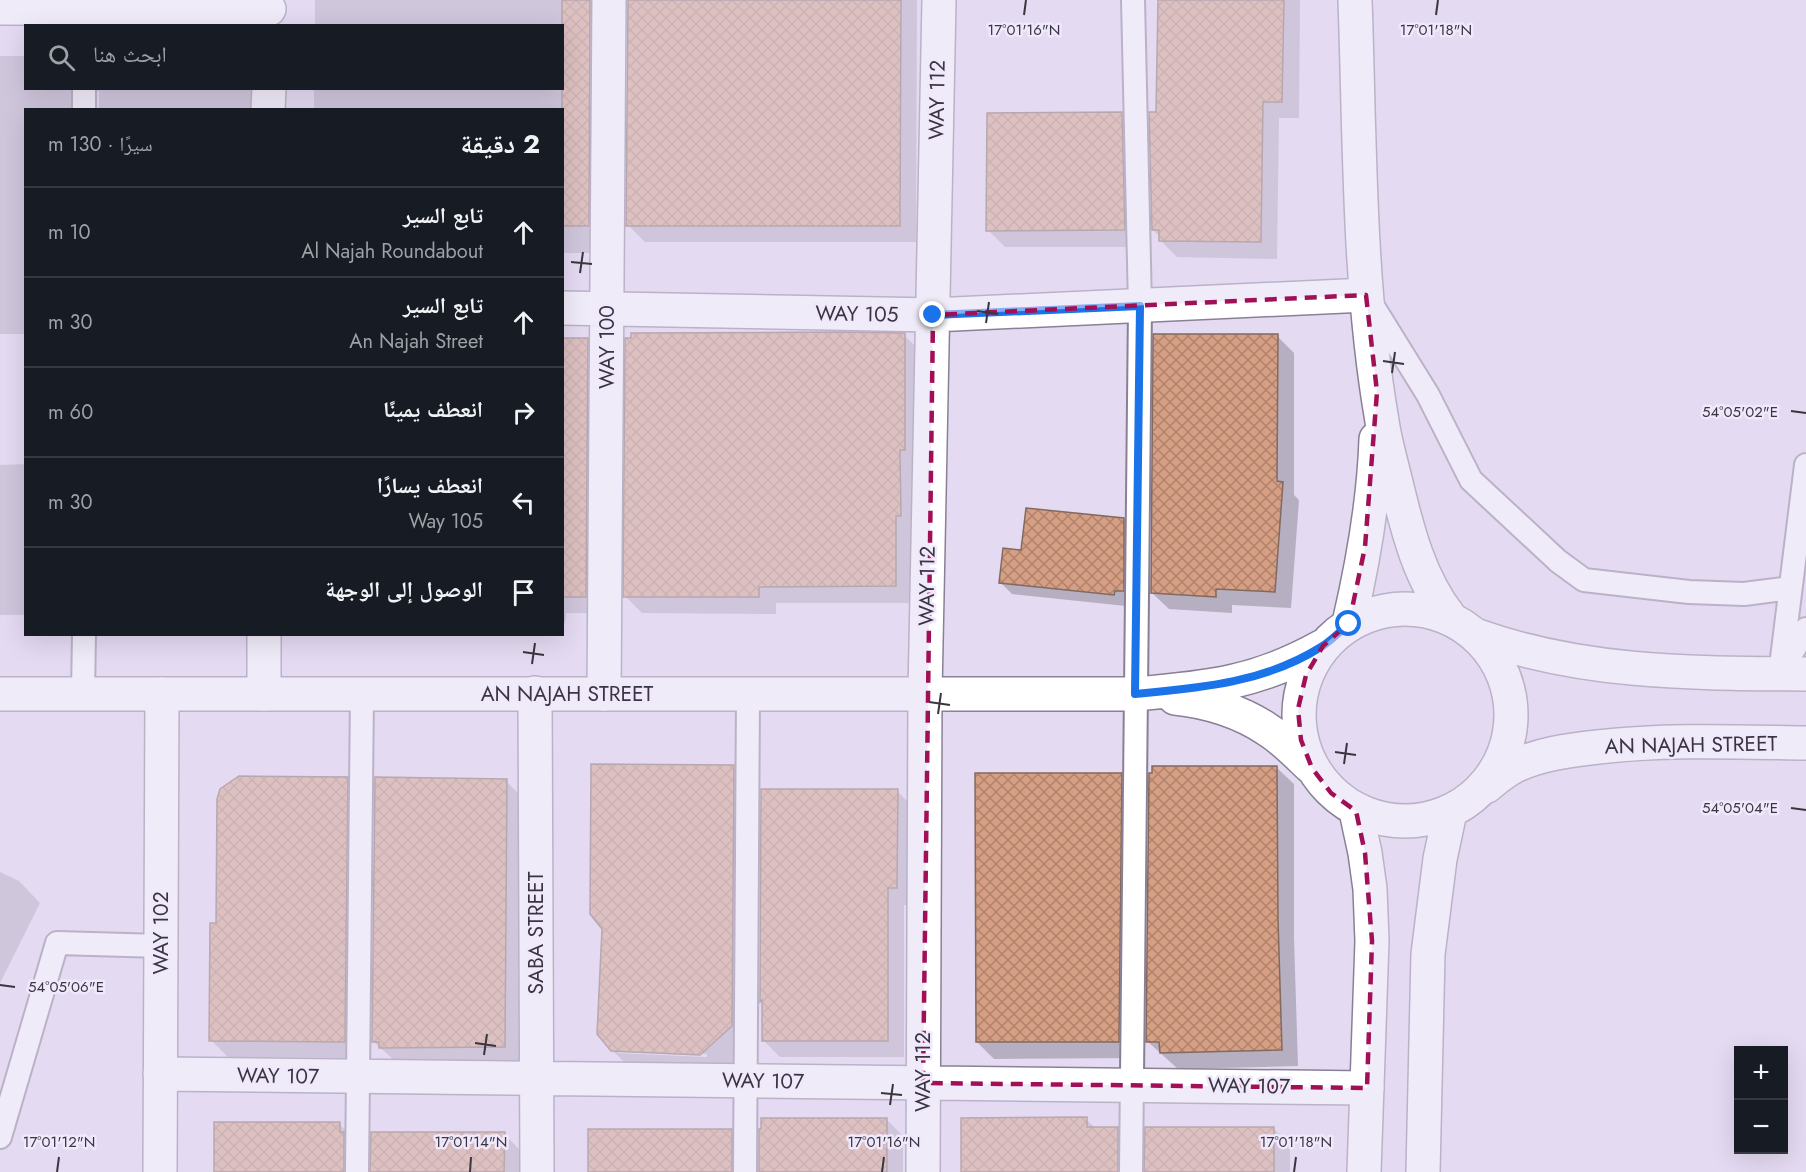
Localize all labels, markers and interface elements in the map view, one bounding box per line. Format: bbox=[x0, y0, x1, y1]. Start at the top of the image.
text: 17°01'16"N bbox=[988, 19, 1060, 41]
text: 17°01'18"N bbox=[1400, 19, 1472, 41]
search box bbox=[24, 24, 564, 90]
text: ابحث هنا bbox=[93, 38, 167, 70]
icon: search bbox=[45, 41, 78, 74]
street label: WAY 112 bbox=[921, 60, 953, 140]
text: 2 دقيقة bbox=[461, 125, 540, 163]
text: سيرًا · 130 m bbox=[48, 130, 153, 159]
text: تابع السير bbox=[403, 199, 483, 231]
icon: ahead bbox=[507, 216, 540, 249]
text: 10 m bbox=[48, 218, 91, 247]
text: Al Najah Roundabout bbox=[301, 237, 483, 266]
text: تابع السير bbox=[403, 289, 483, 321]
street label: WAY 105 bbox=[815, 298, 899, 330]
route end bbox=[919, 301, 945, 327]
street label: WAY 100 bbox=[592, 305, 622, 389]
icon: ahead bbox=[507, 306, 540, 339]
text: 30 m bbox=[48, 308, 93, 337]
text: An Najah Street bbox=[349, 327, 483, 356]
text: انعطف يمينًا bbox=[383, 393, 483, 425]
icon: right bbox=[507, 396, 540, 429]
text: 60 m bbox=[48, 398, 93, 427]
text: 54°05'02"E bbox=[1702, 401, 1778, 423]
text: انعطف يسارًا bbox=[377, 469, 483, 501]
icon: left bbox=[507, 486, 540, 519]
text: 30 m bbox=[48, 488, 93, 517]
text: Way 105 bbox=[409, 507, 483, 536]
street label: WAY 112 bbox=[911, 546, 943, 626]
text: الوصول إلى الوجهة bbox=[325, 573, 483, 605]
icon: arrive bbox=[507, 576, 540, 609]
route start bbox=[1335, 610, 1361, 636]
street label: AN NAJAH STREET bbox=[481, 679, 654, 709]
street label: AN NAJAH STREET bbox=[1604, 728, 1778, 762]
text: 54°05'04"E bbox=[1702, 797, 1778, 819]
street label: SABA STREET bbox=[521, 871, 551, 994]
street label: WAY 102 bbox=[146, 891, 176, 975]
text: 54°05'06"E bbox=[28, 976, 104, 998]
street label: WAY 112 bbox=[908, 1032, 938, 1112]
map controls bbox=[1734, 1046, 1788, 1154]
button: + bbox=[1734, 1046, 1788, 1100]
street label: WAY 107 bbox=[237, 1060, 319, 1092]
street label: WAY 107 bbox=[722, 1065, 804, 1097]
street label: WAY 107 bbox=[1208, 1070, 1290, 1102]
button: − bbox=[1734, 1100, 1788, 1154]
text: 17°01'12"N bbox=[23, 1131, 95, 1153]
text: 17°01'14"N bbox=[435, 1131, 507, 1153]
text: 17°01'16"N bbox=[848, 1131, 920, 1153]
text: 17°01'18"N bbox=[1260, 1131, 1332, 1153]

